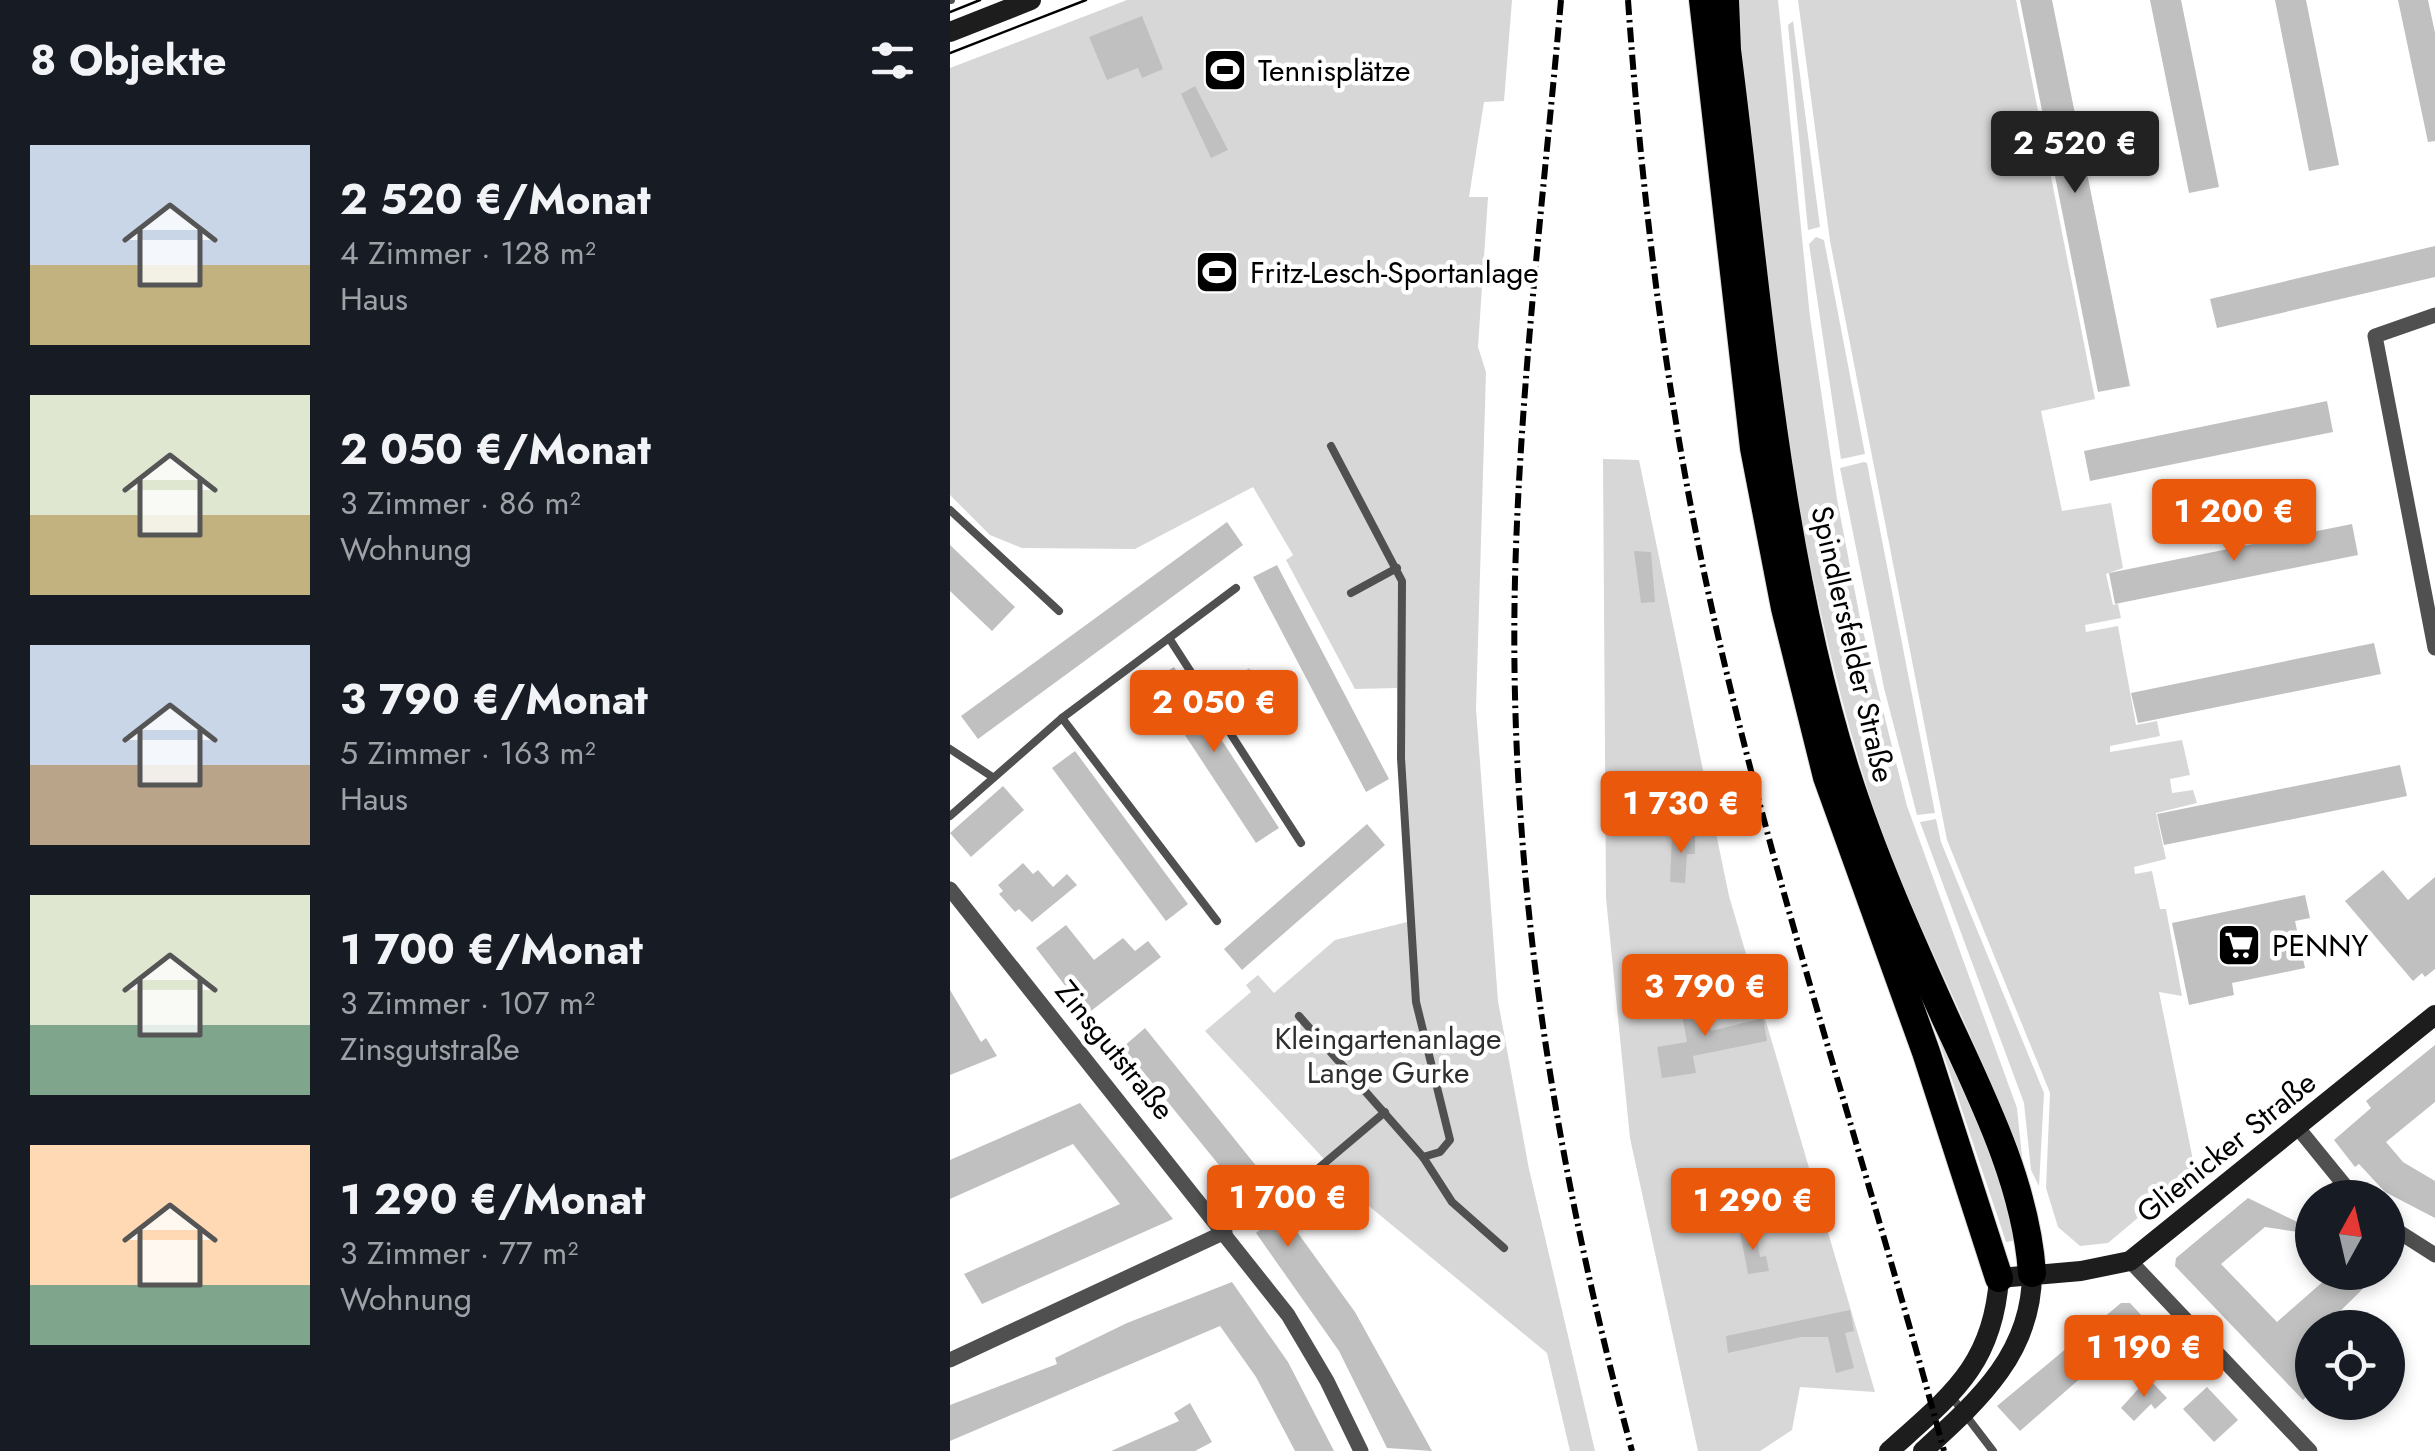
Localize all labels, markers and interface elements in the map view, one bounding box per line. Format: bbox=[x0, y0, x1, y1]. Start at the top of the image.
text: 8 Objekte bbox=[30, 30, 226, 91]
icon: filters bbox=[865, 33, 920, 88]
sports icon: Tennisplätze bbox=[1202, 47, 1248, 93]
place label: Tennisplätze bbox=[1258, 49, 1410, 92]
pin: 2 520 € bbox=[1983, 111, 2167, 196]
text: 2 520 € bbox=[2013, 120, 2137, 166]
text: 2 520 €/Monat bbox=[340, 169, 651, 230]
icon: home bbox=[110, 185, 230, 305]
text: 4 Zimmer · 128 m² bbox=[340, 230, 596, 276]
sports icon: Fritz-Lesch-Sportanlage bbox=[1194, 249, 1240, 295]
place label: Fritz-Lesch-Sportanlage bbox=[1250, 251, 1539, 294]
text: Haus bbox=[340, 276, 408, 322]
text: 2 050 €/Monat bbox=[340, 419, 651, 480]
icon: home bbox=[110, 435, 230, 555]
pin: 1 200 € bbox=[2142, 479, 2326, 564]
text: 3 Zimmer · 86 m² bbox=[340, 480, 581, 526]
text: 1 200 € bbox=[2174, 488, 2294, 534]
street label: Spindlersfelder Straße bbox=[1800, 502, 1906, 786]
text: Wohnung bbox=[340, 526, 472, 572]
text: 3 790 €/Monat bbox=[340, 669, 648, 730]
pin: 2 050 € bbox=[1122, 670, 1306, 755]
text: 2 050 € bbox=[1152, 679, 1276, 725]
icon: home bbox=[110, 685, 230, 805]
text: 5 Zimmer · 163 m² bbox=[340, 730, 596, 776]
pin: 1 730 € bbox=[1589, 771, 1773, 856]
text: Haus bbox=[340, 776, 408, 822]
text: 1 730 € bbox=[1623, 780, 1739, 826]
text: 1 700 €/Monat bbox=[340, 919, 643, 980]
supermarket icon: PENNY bbox=[2216, 922, 2262, 968]
place label: PENNY bbox=[2272, 924, 2368, 967]
icon: home bbox=[110, 935, 230, 1055]
pin: 3 790 € bbox=[1613, 954, 1797, 1039]
text: 3 790 € bbox=[1644, 963, 1766, 1009]
street label: Zinsgutstraße bbox=[1045, 971, 1185, 1129]
text: 3 Zimmer · 107 m² bbox=[340, 980, 595, 1026]
park label: Kleingartenanlage Lange Gurke bbox=[1274, 1017, 1502, 1094]
text: Zinsgutstraße bbox=[340, 1026, 520, 1072]
street label: Glienicker Straße bbox=[2127, 1061, 2325, 1233]
pin: 1 700 € bbox=[1196, 1165, 1380, 1250]
pin: 1 290 € bbox=[1661, 1168, 1845, 1253]
text: 1 290 €/Monat bbox=[340, 1169, 645, 1230]
text: 1 700 € bbox=[1229, 1174, 1347, 1220]
text: 1 290 € bbox=[1693, 1177, 1813, 1223]
north arrow bbox=[2295, 1180, 2405, 1290]
map controls bbox=[2295, 1180, 2405, 1420]
icon: home bbox=[110, 1185, 230, 1305]
text: 3 Zimmer · 77 m² bbox=[340, 1230, 578, 1276]
text: Wohnung bbox=[340, 1276, 472, 1322]
button: locate bbox=[2295, 1310, 2405, 1420]
pin: 1 190 € bbox=[2052, 1315, 2236, 1400]
text: 1 190 € bbox=[2086, 1324, 2202, 1370]

